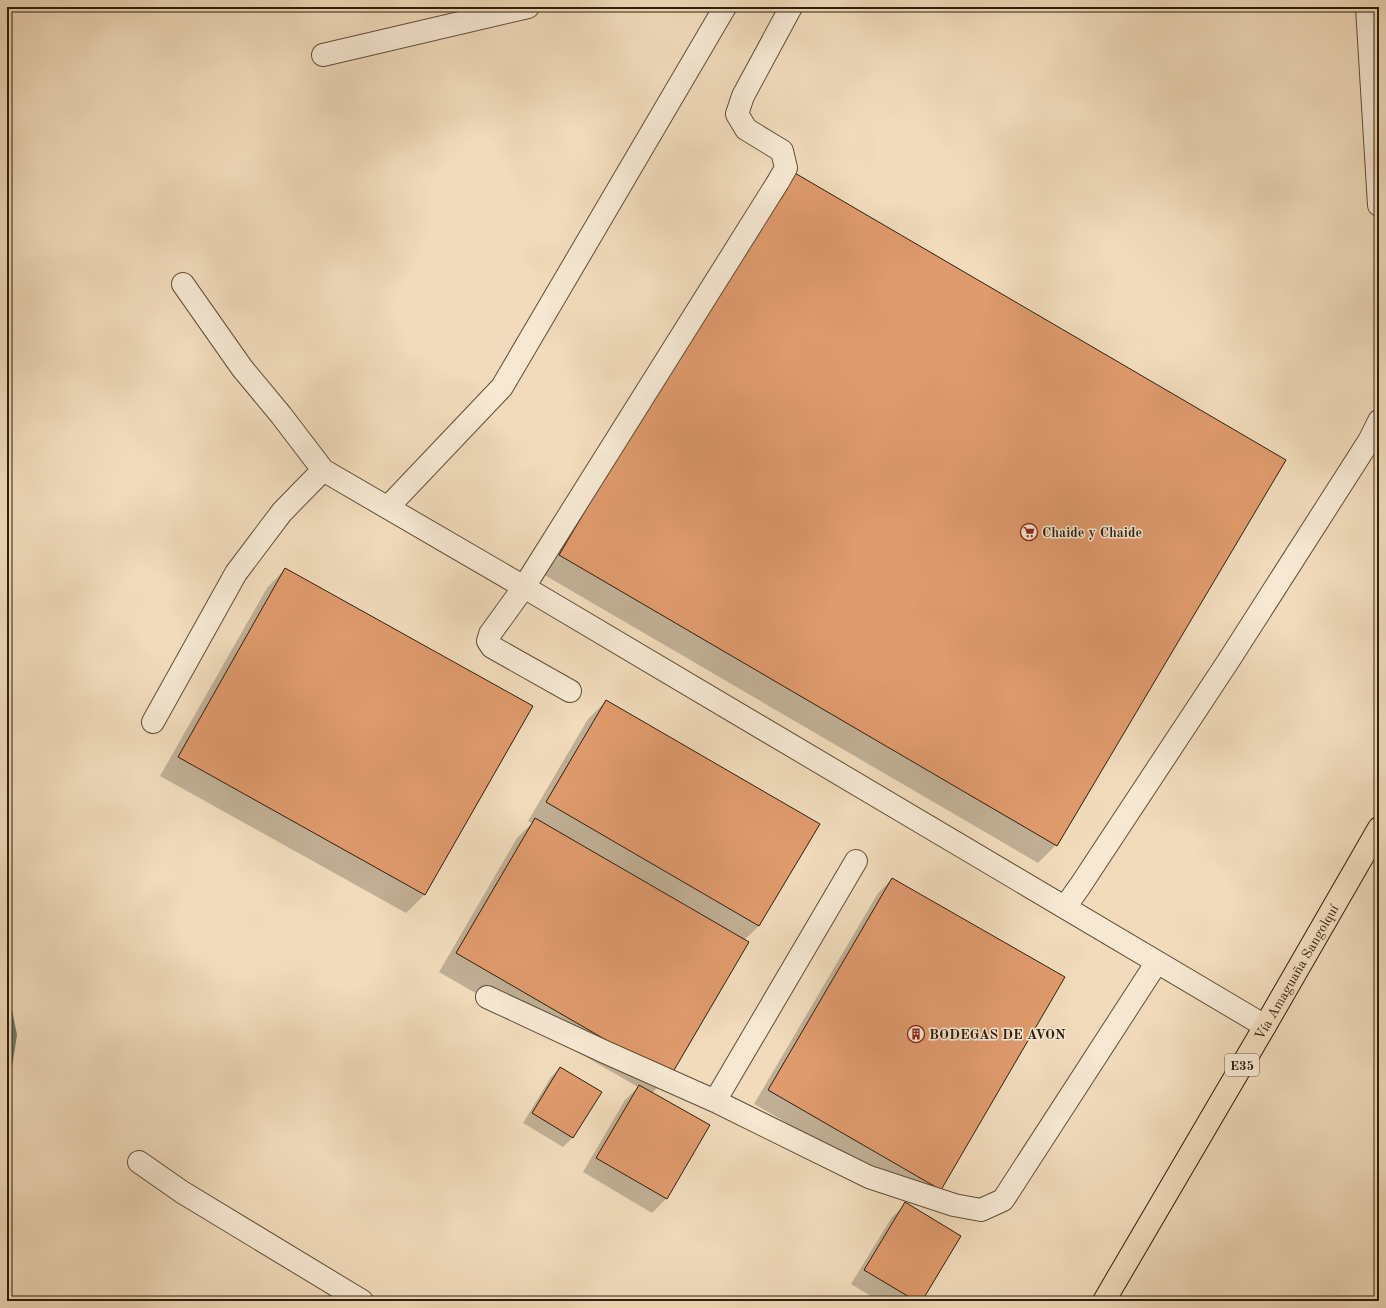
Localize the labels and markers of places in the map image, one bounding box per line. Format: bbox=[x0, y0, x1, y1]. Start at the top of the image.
supermarket icon: Chaide y Chaide bbox=[1019, 522, 1039, 542]
place label: Chaide y Chaide bbox=[1042, 526, 1142, 540]
building icon: BODEGAS DE AVON bbox=[906, 1024, 926, 1044]
place label: BODEGAS DE AVON bbox=[929, 1028, 1066, 1042]

